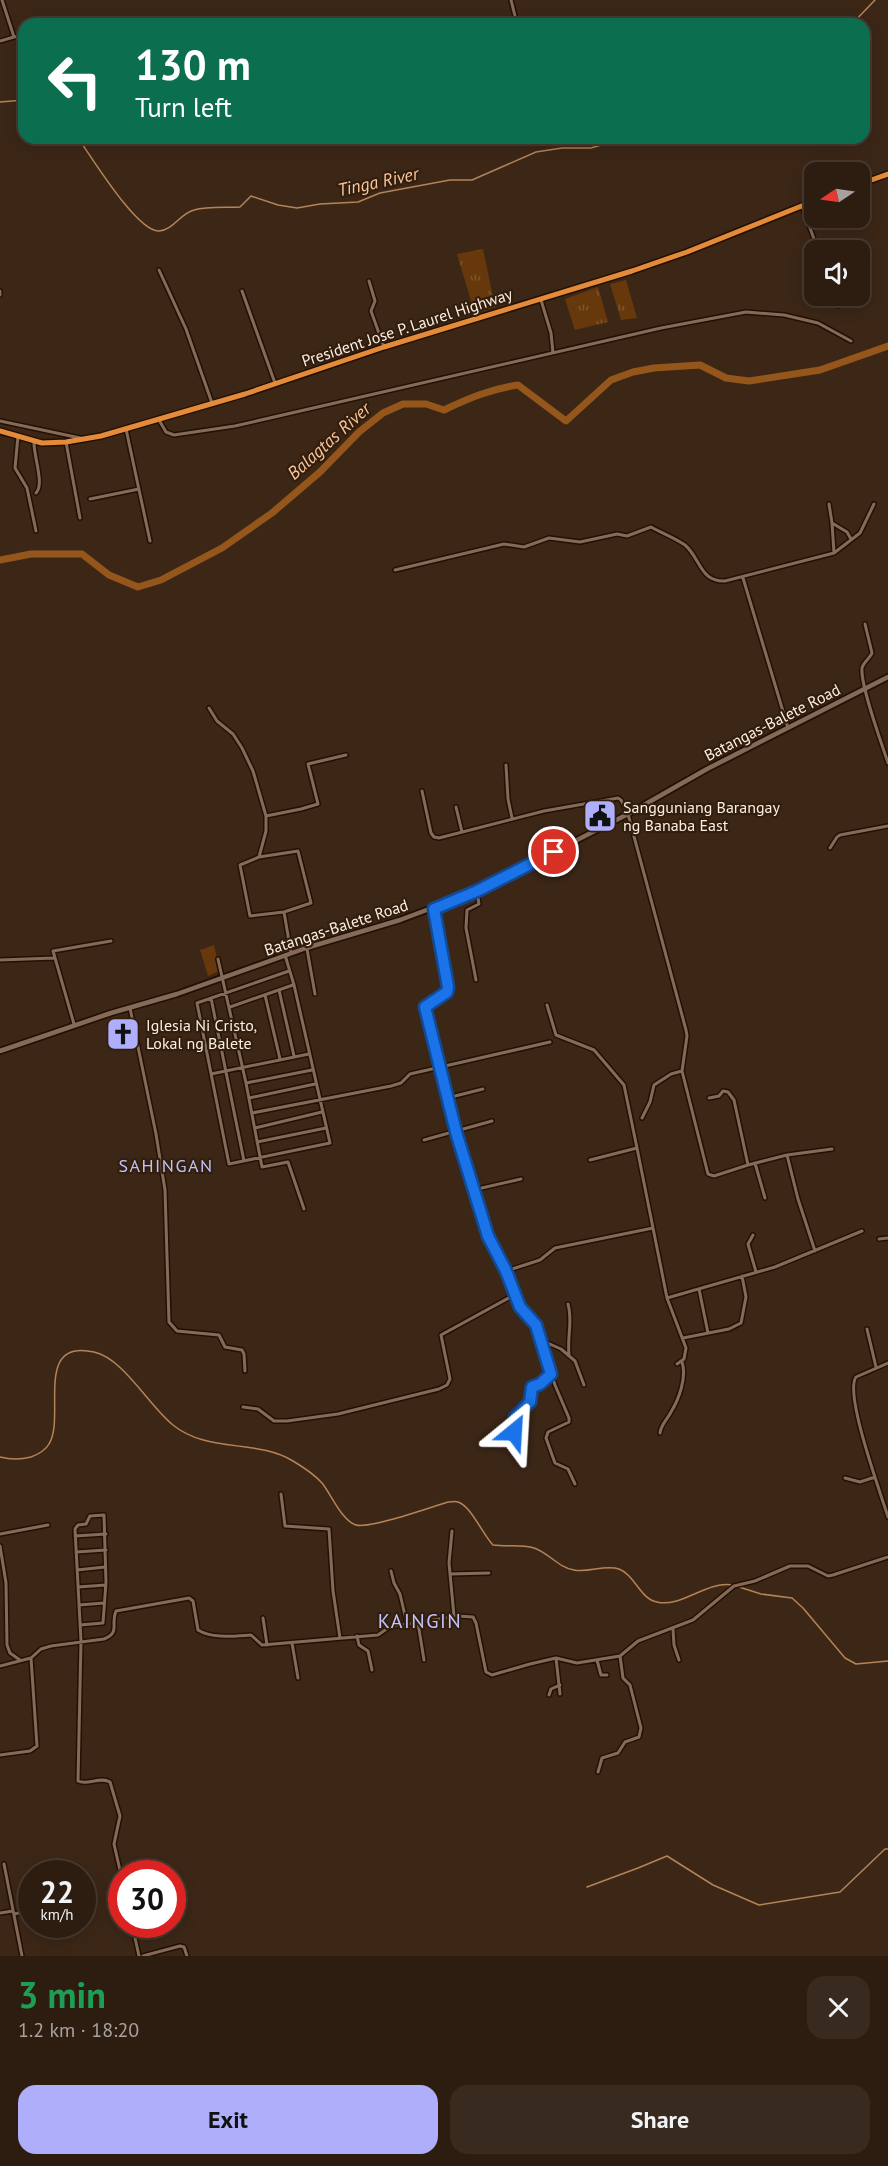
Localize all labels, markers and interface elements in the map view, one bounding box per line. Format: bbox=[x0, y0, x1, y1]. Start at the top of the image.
text: 130 m bbox=[135, 37, 251, 92]
icon: left bbox=[36, 42, 114, 120]
text: Turn left bbox=[135, 90, 232, 124]
water label: Tinga River bbox=[335, 161, 422, 201]
north arrow bbox=[804, 162, 870, 228]
map controls bbox=[804, 162, 870, 306]
button: sound bbox=[804, 240, 870, 306]
street label: President Jose P. Laurel Highway bbox=[299, 283, 515, 371]
water label: Balagtas River bbox=[282, 396, 376, 484]
street label: Batangas-Balete Road bbox=[701, 679, 843, 765]
place label: Sangguniang Barangay ng Banaba East bbox=[623, 797, 781, 835]
public building icon: Sangguniang Barangay ng Banaba East bbox=[582, 798, 618, 834]
pin bbox=[528, 826, 579, 877]
icon: arrive bbox=[537, 835, 570, 868]
street label: Batangas-Balete Road bbox=[262, 894, 410, 960]
place label: Iglesia Ni Cristo, Lokal ng Balete bbox=[146, 1015, 257, 1053]
church icon: Iglesia Ni Cristo, Lokal ng Balete bbox=[105, 1016, 141, 1052]
district label: SAHINGAN bbox=[118, 1154, 214, 1177]
position arrow bbox=[482, 1400, 546, 1464]
district label: KAINGIN bbox=[378, 1608, 462, 1634]
speed limit sign: 30 bbox=[108, 1860, 186, 1938]
text: 22 bbox=[40, 1872, 74, 1911]
text: km/h bbox=[41, 1905, 73, 1924]
text: 3 min bbox=[18, 1971, 106, 2018]
button: close bbox=[807, 1976, 870, 2039]
text: 1.2 km · 18:20 bbox=[18, 2017, 139, 2043]
button: Exit bbox=[18, 2085, 438, 2154]
button: Share bbox=[450, 2085, 870, 2154]

